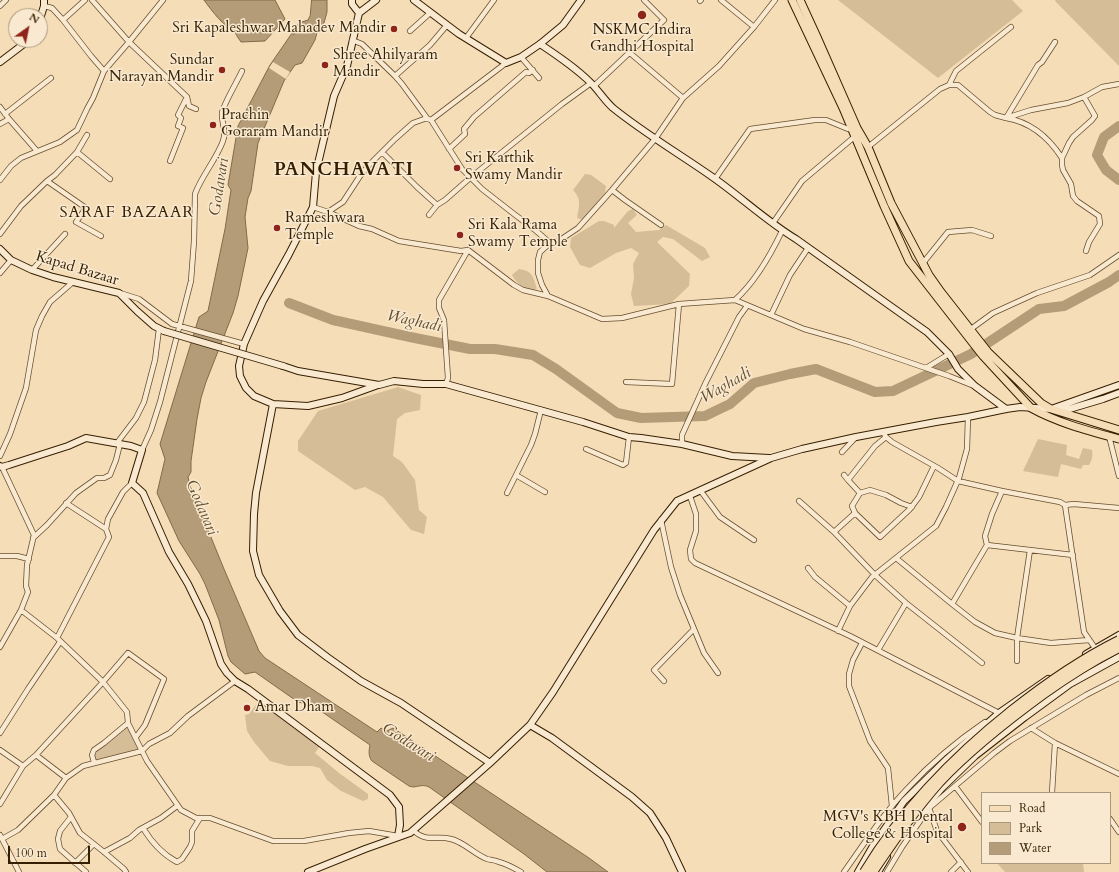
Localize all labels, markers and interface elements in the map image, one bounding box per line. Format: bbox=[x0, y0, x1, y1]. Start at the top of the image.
north arrow bbox=[8, 8, 48, 48]
text: N bbox=[26, 9, 42, 27]
marker: NSKMC Indira Gandhi Hospital bbox=[636, 9, 648, 21]
place label: Sri Kapaleshwar Mahadev Mandir bbox=[172, 20, 386, 38]
place label: NSKMC Indira Gandhi Hospital bbox=[590, 22, 694, 57]
marker: Sri Kapaleshwar Mahadev Mandir bbox=[389, 24, 399, 34]
place label: Shree Ahilyaram Mandir bbox=[333, 47, 438, 82]
place label: Sundar Narayan Mandir bbox=[109, 52, 214, 87]
marker: Shree Ahilyaram Mandir bbox=[320, 60, 330, 70]
marker: Sundar Narayan Mandir bbox=[217, 65, 227, 75]
place label: Prachin Goraram Mandir bbox=[221, 107, 328, 142]
marker: Prachin Goraram Mandir bbox=[208, 120, 218, 130]
place label: Sri Karthik Swamy Mandir bbox=[465, 150, 562, 185]
water label: Godavari bbox=[206, 157, 234, 217]
district label: PANCHAVATI bbox=[274, 160, 414, 182]
marker: Sri Karthik Swamy Mandir bbox=[452, 163, 462, 173]
district label: SARAF BAZAAR bbox=[60, 203, 194, 223]
place label: Rameshwara Temple bbox=[285, 210, 365, 245]
place label: Sri Kala Rama Swamy Temple bbox=[468, 217, 568, 252]
marker: Rameshwara Temple bbox=[272, 223, 282, 233]
marker: Sri Kala Rama Swamy Temple bbox=[455, 230, 465, 240]
street label: Kapad Bazaar bbox=[33, 248, 121, 290]
water label: Waghadi bbox=[385, 307, 443, 337]
water label: Waghadi bbox=[697, 364, 755, 408]
water label: Godavari bbox=[181, 477, 221, 539]
place label: Amar Dham bbox=[255, 699, 334, 717]
marker: Amar Dham bbox=[242, 703, 252, 713]
water label: Godavari bbox=[378, 719, 438, 767]
legend bbox=[981, 792, 1111, 864]
text: Road bbox=[1019, 800, 1045, 816]
place label: MGV's KBH Dental College & Hospital bbox=[823, 809, 953, 844]
text: Park bbox=[1019, 820, 1042, 836]
marker: MGV's KBH Dental College & Hospital bbox=[956, 821, 968, 833]
scale bar bbox=[10, 838, 92, 864]
text: Water bbox=[1019, 840, 1051, 856]
text: 100 m bbox=[15, 845, 47, 861]

